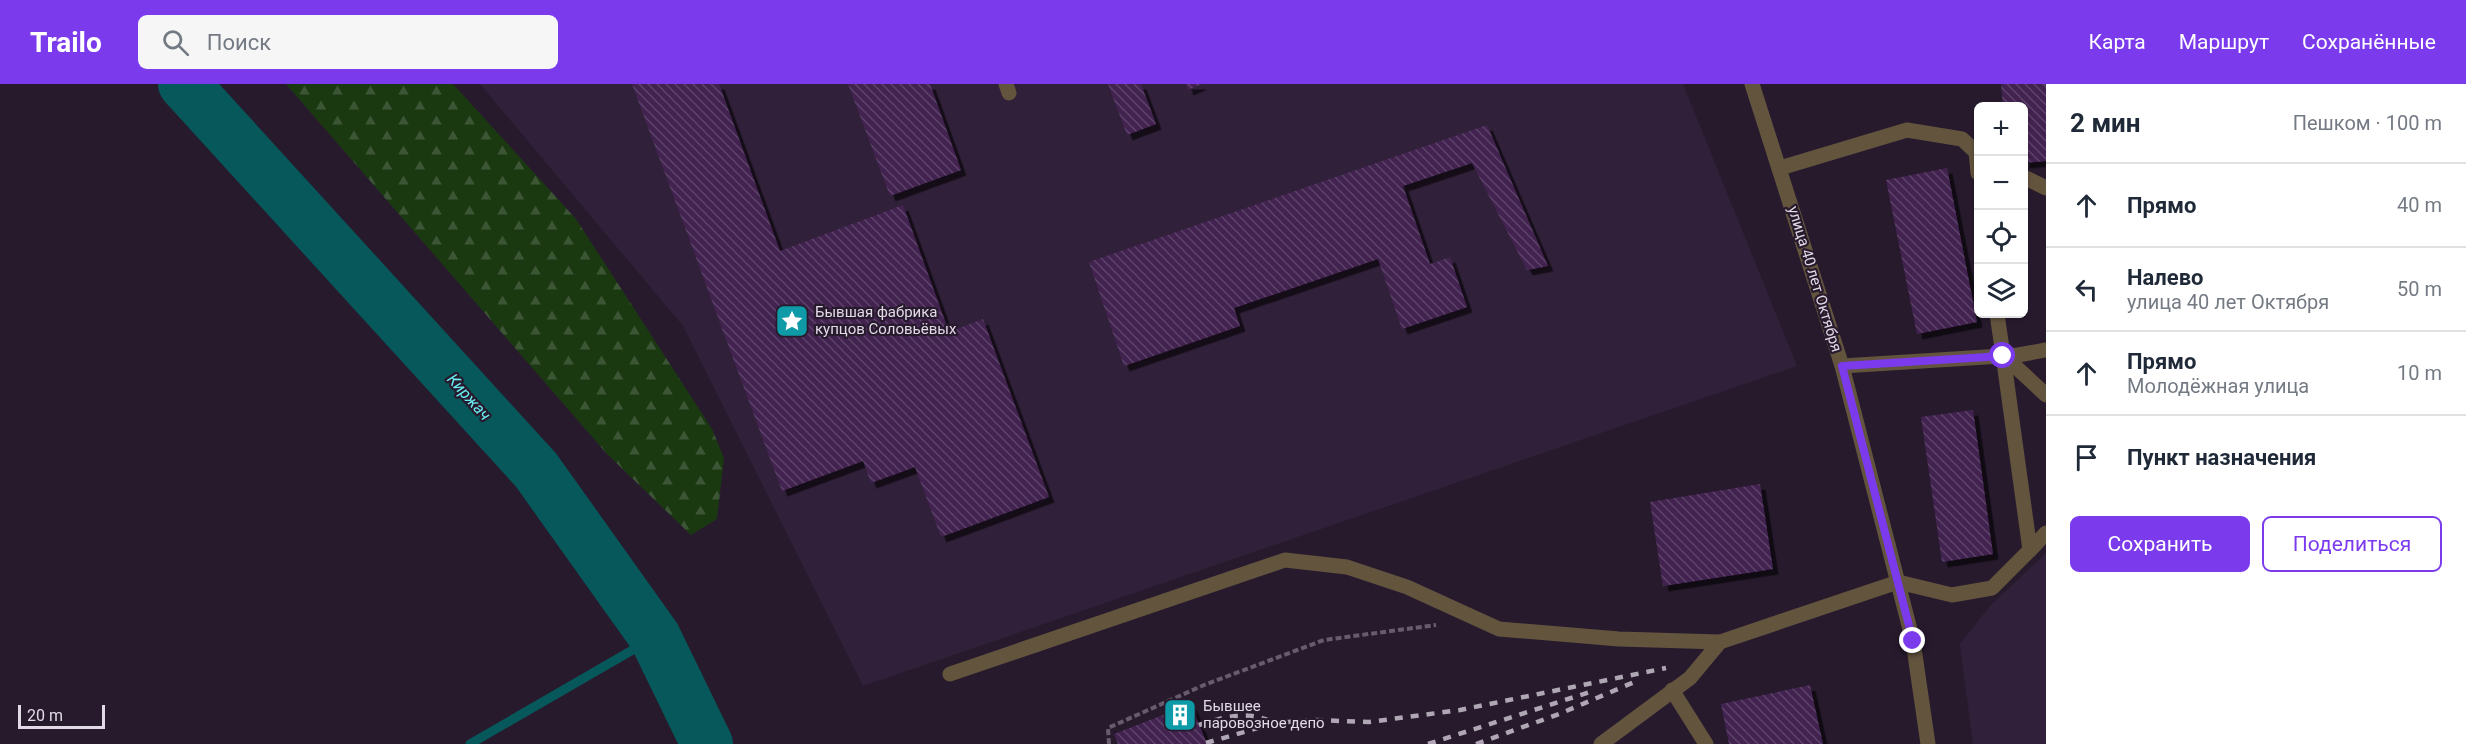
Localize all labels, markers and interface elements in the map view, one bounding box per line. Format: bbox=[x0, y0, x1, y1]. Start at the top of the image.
search box bbox=[138, 15, 558, 69]
text: Trailo bbox=[30, 26, 102, 59]
icon: search bbox=[159, 26, 192, 59]
text: Поиск bbox=[207, 30, 271, 55]
text: Карта bbox=[2089, 30, 2146, 54]
text: Маршрут bbox=[2179, 30, 2269, 54]
text: Сохранённые bbox=[2302, 30, 2436, 54]
map controls bbox=[1974, 102, 2028, 318]
button: + bbox=[1974, 102, 2028, 156]
text: 2 мин bbox=[2070, 108, 2141, 138]
text: Пешком · 100 m bbox=[2293, 111, 2442, 135]
button: − bbox=[1974, 156, 2028, 210]
icon: ahead bbox=[2070, 189, 2103, 222]
text: Прямо bbox=[2127, 193, 2196, 218]
text: 40 m bbox=[2397, 193, 2442, 217]
street label: улица 40 лет Октября bbox=[1784, 204, 1846, 354]
button: locate bbox=[1974, 210, 2028, 264]
button: layers bbox=[1974, 264, 2028, 318]
text: Налево bbox=[2127, 265, 2204, 290]
icon: left bbox=[2070, 273, 2103, 306]
text: 50 m bbox=[2397, 277, 2442, 301]
text: улица 40 лет Октября bbox=[2127, 290, 2329, 314]
place icon: Бывшая фабрика купцов Соловьёвых bbox=[774, 303, 810, 339]
place label: Бывшая фабрика купцов Соловьёвых bbox=[815, 303, 957, 338]
route start bbox=[1989, 342, 2015, 368]
text: Прямо bbox=[2127, 349, 2196, 374]
icon: ahead bbox=[2070, 357, 2103, 390]
text: 10 m bbox=[2397, 361, 2442, 385]
water label: Киржач bbox=[443, 370, 495, 424]
text: Молодёжная улица bbox=[2127, 374, 2309, 398]
icon: arrive bbox=[2070, 441, 2103, 474]
text: Пункт назначения bbox=[2127, 445, 2316, 470]
button: Сохранить bbox=[2070, 516, 2250, 572]
button: Поделиться bbox=[2262, 516, 2442, 572]
route end bbox=[1899, 627, 1925, 653]
building icon: Бывшее паровозное депо bbox=[1162, 697, 1198, 733]
place label: Бывшее паровозное депо bbox=[1203, 697, 1325, 732]
scale bar bbox=[18, 702, 105, 730]
text: 20 m bbox=[27, 706, 63, 725]

